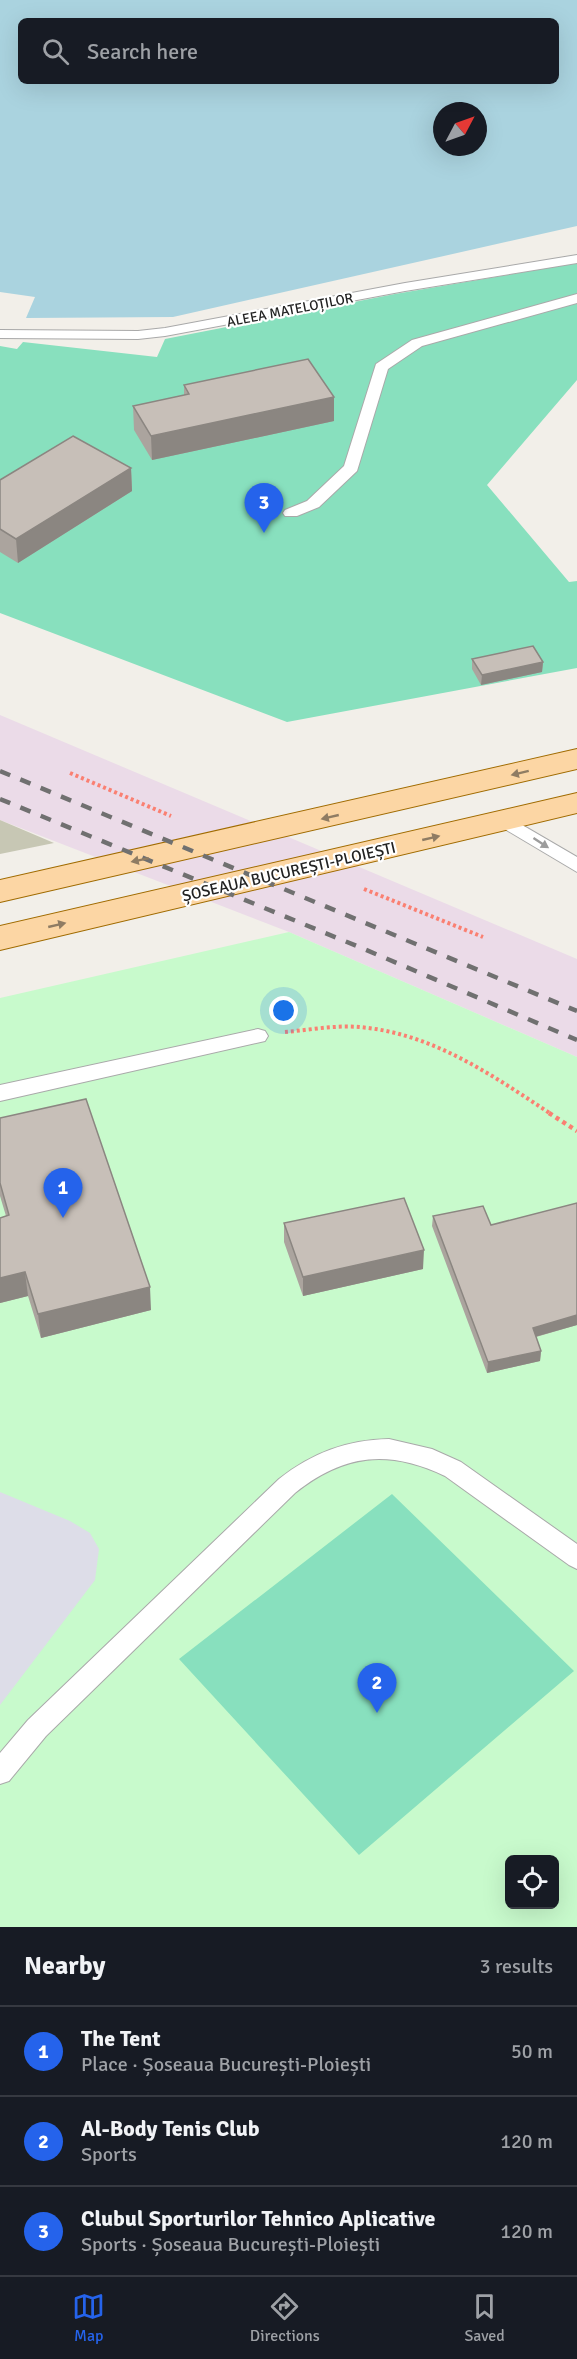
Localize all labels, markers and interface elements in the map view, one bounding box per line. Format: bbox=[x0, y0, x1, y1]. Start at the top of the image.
search box bbox=[18, 18, 559, 84]
icon: search bbox=[39, 35, 72, 68]
text: Search here bbox=[87, 38, 198, 65]
north arrow bbox=[433, 102, 487, 156]
street label: ALEEA MATELOȚILOR bbox=[225, 289, 355, 331]
pin: 3 bbox=[244, 484, 284, 533]
one-way arrow bbox=[511, 768, 529, 778]
one-way arrow bbox=[321, 813, 340, 823]
one-way arrow bbox=[422, 833, 440, 843]
one-way arrow bbox=[533, 837, 550, 848]
street label: ȘOSEAUA BUCUREȘTI-PLOIEȘTI bbox=[180, 838, 398, 906]
one-way arrow bbox=[131, 855, 149, 865]
one-way arrow bbox=[48, 920, 67, 929]
your location bbox=[269, 996, 298, 1025]
pin: 1 bbox=[44, 1168, 82, 1218]
pin: 2 bbox=[358, 1664, 397, 1713]
map controls bbox=[505, 1855, 559, 1909]
button: locate bbox=[505, 1855, 559, 1909]
text: Nearby bbox=[24, 1950, 105, 1982]
text: 3 results bbox=[480, 1954, 553, 1979]
text: The Tent bbox=[81, 2025, 160, 2052]
text: 1 bbox=[38, 2039, 49, 2064]
text: 50 m bbox=[511, 2039, 553, 2064]
text: Place · Șoseaua București-Ploiești bbox=[81, 2052, 371, 2077]
text: Al-Body Tenis Club bbox=[81, 2115, 260, 2142]
text: 2 bbox=[38, 2129, 49, 2154]
text: 120 m bbox=[500, 2129, 553, 2154]
text: Sports bbox=[81, 2142, 137, 2167]
text: Clubul Sporturilor Tehnico Aplicative bbox=[81, 2205, 435, 2232]
text: 3 bbox=[38, 2219, 49, 2244]
text: 120 m bbox=[500, 2219, 553, 2244]
text: Sports · Șoseaua București-Ploiești bbox=[81, 2232, 380, 2257]
tab: Map bbox=[72, 2290, 105, 2346]
tab: Directions bbox=[250, 2290, 320, 2346]
tab: Saved bbox=[464, 2290, 505, 2346]

